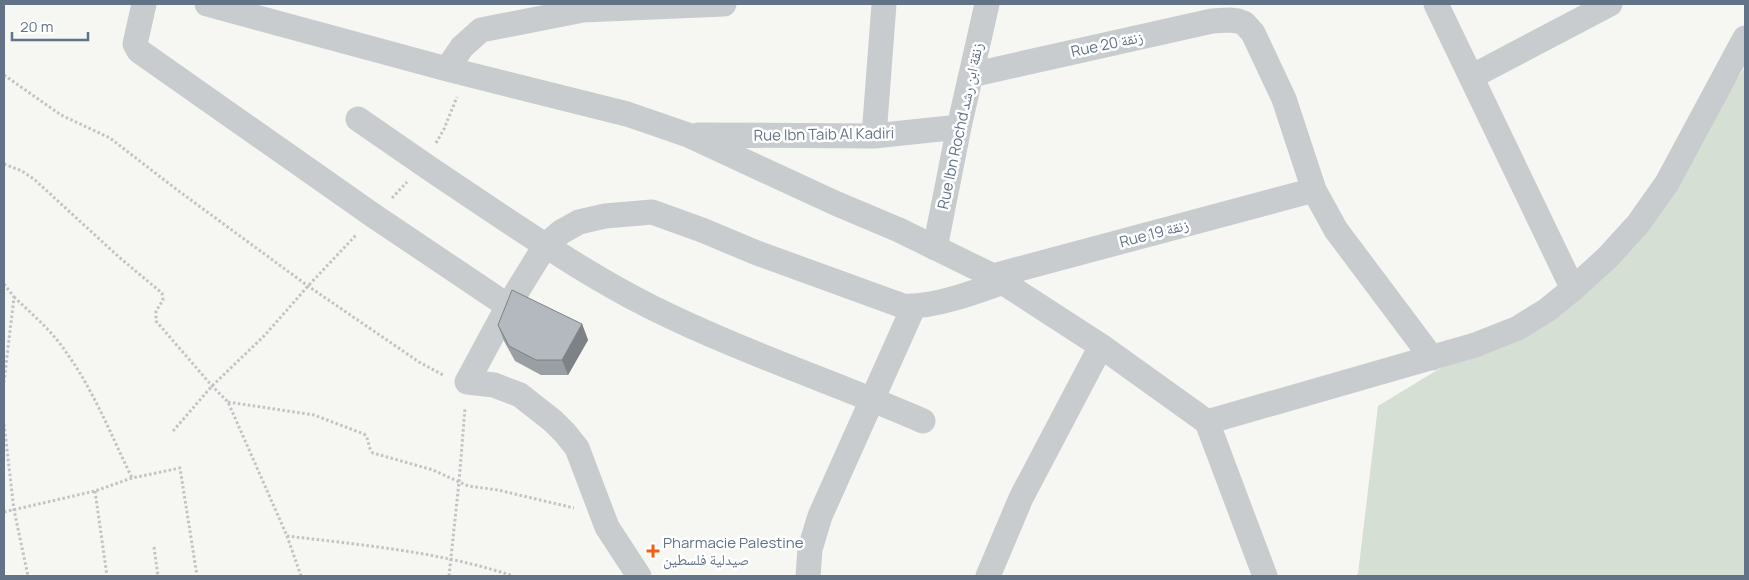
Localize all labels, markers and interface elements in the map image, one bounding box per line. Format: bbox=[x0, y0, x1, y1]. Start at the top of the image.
scale bar bbox=[12, 10, 89, 42]
text: 20 m bbox=[20, 16, 53, 37]
street label: Rue 20 زنقة bbox=[1069, 26, 1145, 62]
street label: Rue Ibn Rochd زنقة ابن رشد bbox=[932, 41, 988, 211]
street label: Rue Ibn Taib Al Kadiri bbox=[754, 122, 894, 146]
street label: Rue 19 زنقة bbox=[1117, 214, 1191, 252]
place label: Pharmacie Palestine صيدلية فلسطين bbox=[663, 532, 804, 570]
marker: Pharmacie Palestine صيدلية فلسطين bbox=[647, 545, 659, 557]

